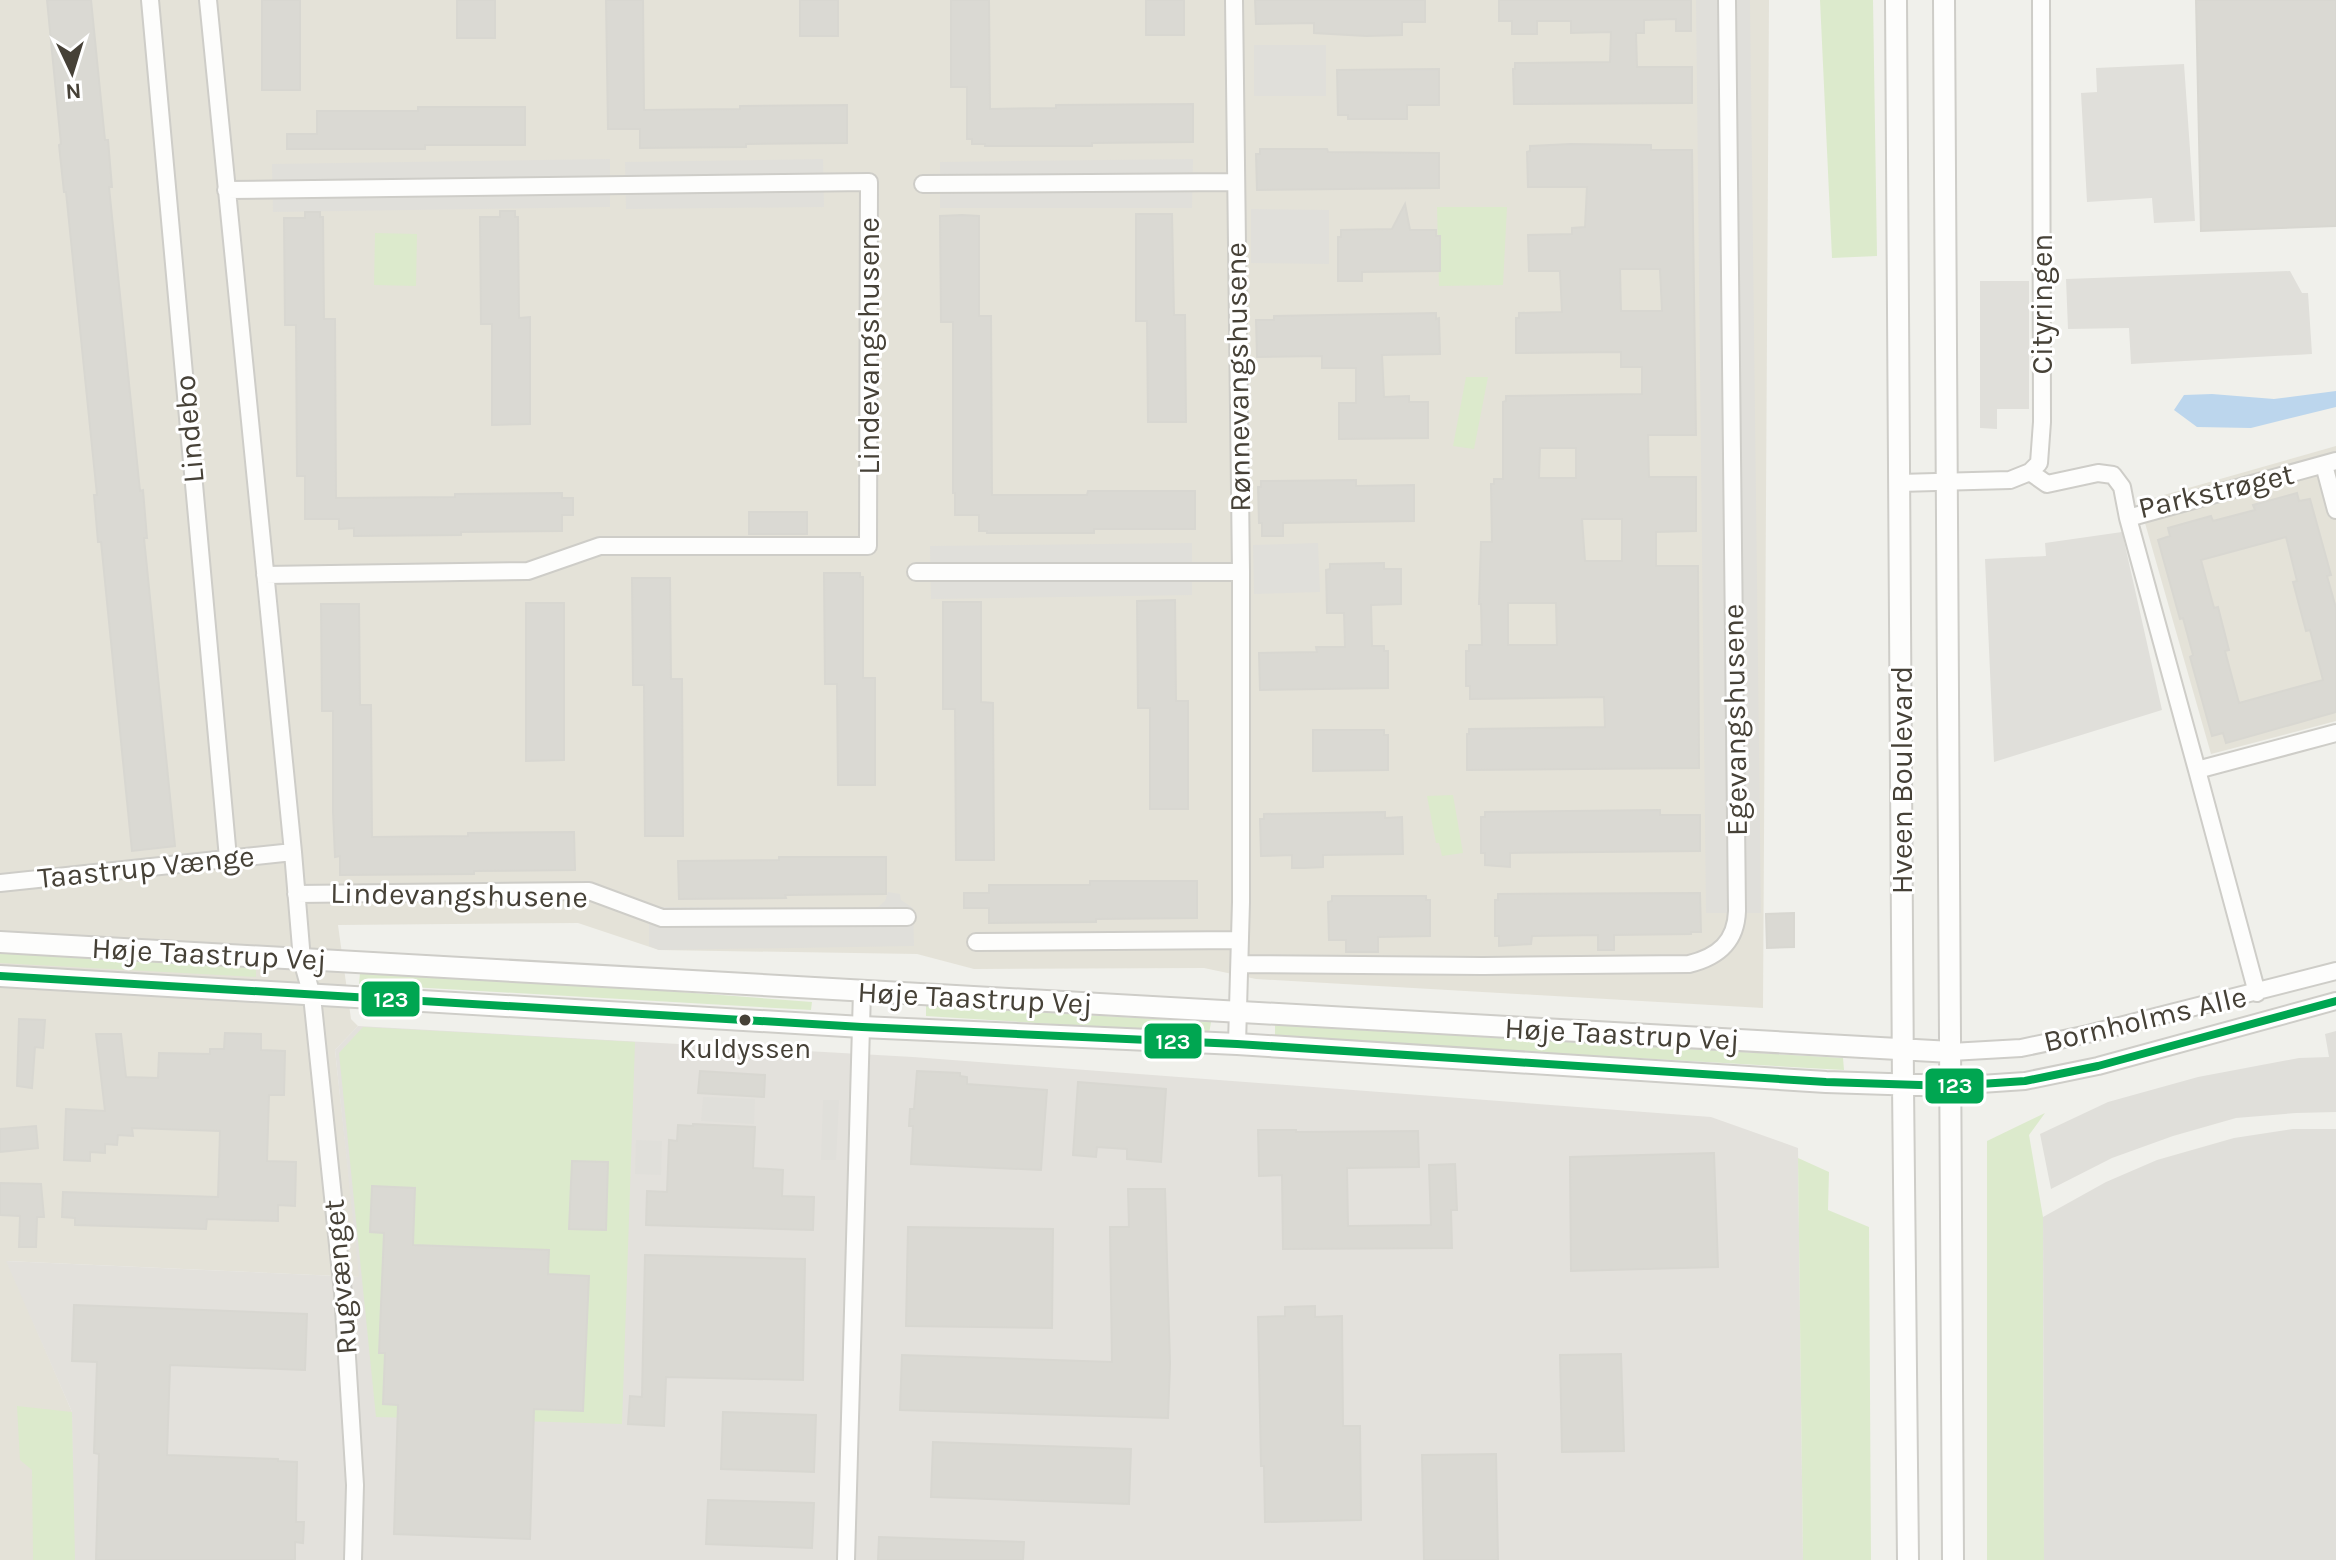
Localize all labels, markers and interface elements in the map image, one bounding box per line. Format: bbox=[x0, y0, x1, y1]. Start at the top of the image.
north arrow bbox=[32, 32, 112, 112]
text: N bbox=[65, 77, 82, 104]
street label: Lindevangshusene bbox=[851, 217, 887, 475]
street label: Cityringen bbox=[2024, 234, 2060, 374]
street label: Rønnevangshusene bbox=[1218, 242, 1258, 512]
street label: Lindebo bbox=[166, 373, 212, 485]
street label: Parkstrøget bbox=[2135, 456, 2297, 526]
street label: Egevangshusene bbox=[1715, 603, 1755, 837]
street label: Hveen Boulevard bbox=[1884, 666, 1920, 894]
street label: Taastrup Vænge bbox=[36, 838, 256, 896]
street label: Lindevangshusene bbox=[330, 875, 588, 915]
street label: Høje Taastrup Vej bbox=[91, 930, 327, 978]
street label: Høje Taastrup Vej bbox=[857, 974, 1093, 1022]
street label: Bornholms Alle bbox=[2040, 978, 2250, 1060]
line badge: 123 bbox=[360, 980, 421, 1018]
text: 123 bbox=[374, 987, 408, 1013]
street label: Høje Taastrup Vej bbox=[1504, 1010, 1740, 1058]
marker: Kuldyssen bbox=[737, 1012, 753, 1028]
line badge: 123 bbox=[1143, 1022, 1203, 1060]
text: 123 bbox=[1156, 1029, 1190, 1055]
place label: Kuldyssen bbox=[679, 1032, 811, 1065]
line badge: 123 bbox=[1924, 1067, 1985, 1105]
text: 123 bbox=[1938, 1073, 1972, 1099]
street label: Rugvænget bbox=[315, 1198, 365, 1356]

